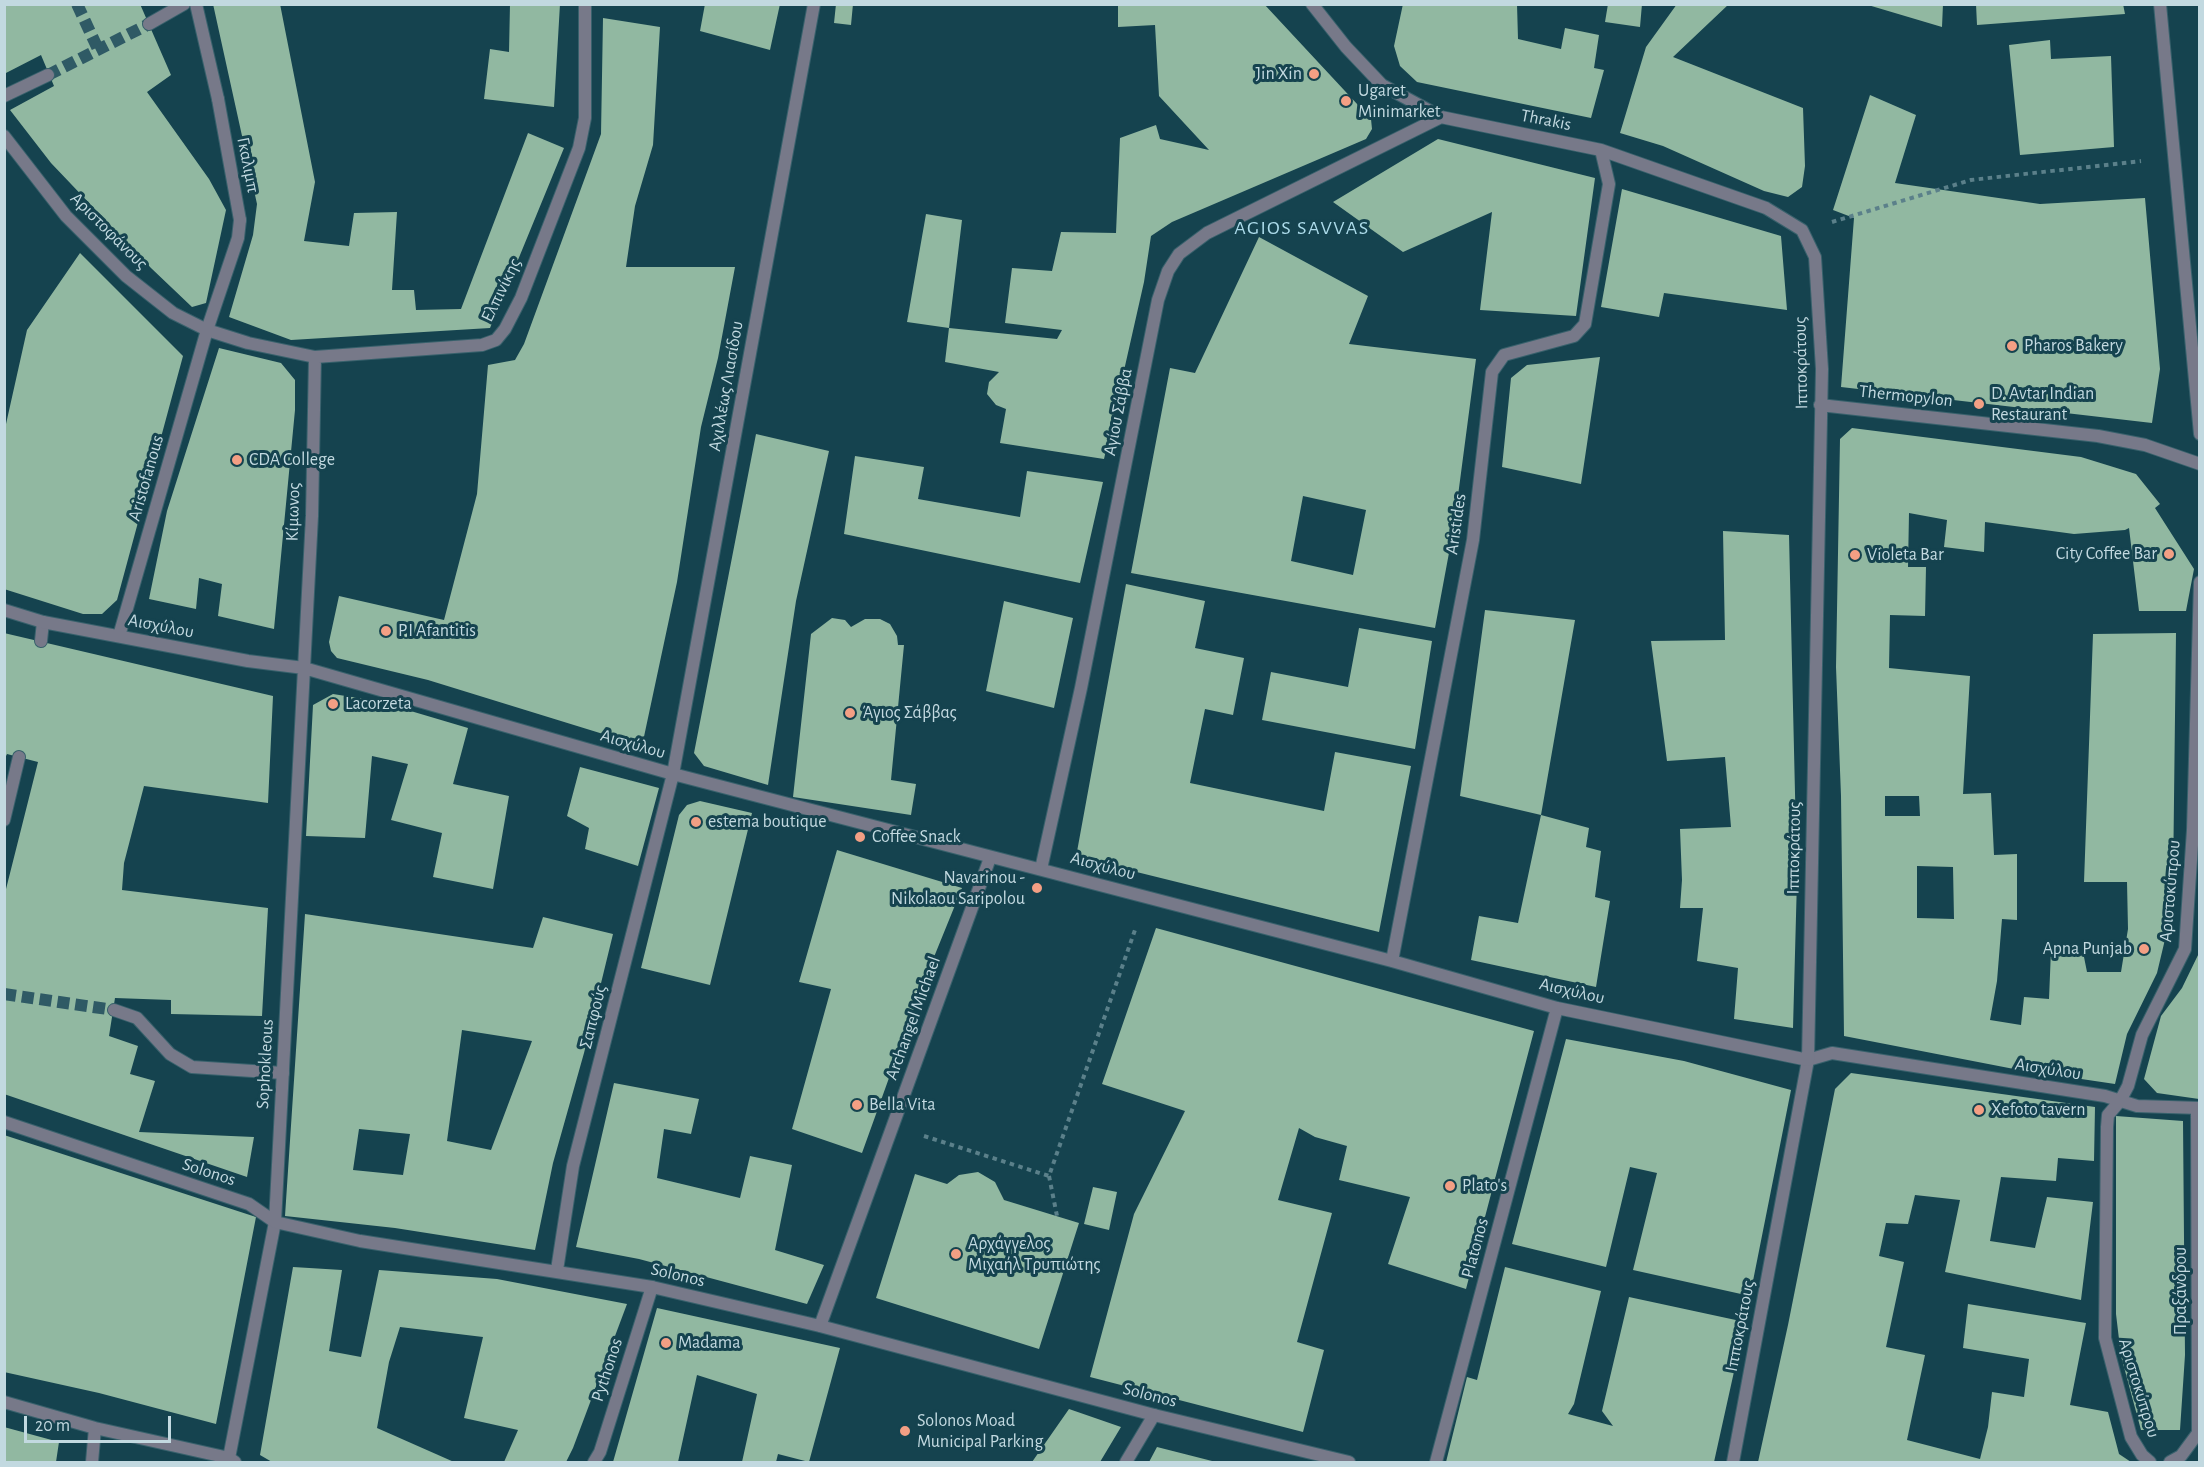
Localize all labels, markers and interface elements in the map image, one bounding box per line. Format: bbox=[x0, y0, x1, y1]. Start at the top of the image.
place label: Jin Xin bbox=[1255, 63, 1302, 85]
marker: Jin Xin bbox=[1307, 67, 1321, 81]
place label: Ugaret Minimarket bbox=[1358, 80, 1441, 122]
marker: Ugaret Minimarket bbox=[1339, 94, 1353, 108]
street label: Thrakis bbox=[1519, 105, 1573, 135]
street label: Γκαλιμπ bbox=[232, 135, 264, 195]
street label: Αριστοφάνους bbox=[66, 188, 152, 274]
district label: AGIOS SAVVAS bbox=[1234, 216, 1370, 240]
street label: Ελπινίκης bbox=[476, 255, 526, 325]
street label: Ιπποκράτους bbox=[1789, 316, 1813, 410]
street label: Αχιλλέως Λιασίδου bbox=[704, 319, 748, 453]
place label: Pharos Bakery bbox=[2024, 335, 2123, 357]
marker: Pharos Bakery bbox=[2005, 339, 2019, 353]
street label: Αγίου Σάββα bbox=[1099, 366, 1137, 458]
street label: Thermopylon bbox=[1858, 380, 1954, 412]
place label: D. Avtar Indian Restaurant bbox=[1991, 383, 2094, 426]
marker: D. Avtar Indian Restaurant bbox=[1972, 397, 1986, 411]
street label: Aristofanous bbox=[123, 433, 169, 523]
place label: CDA College bbox=[249, 449, 335, 471]
marker: CDA College bbox=[230, 453, 244, 467]
street label: Κίμωνος bbox=[281, 482, 305, 542]
street label: Aristides bbox=[1441, 492, 1471, 556]
place label: City Coffee Bar bbox=[2056, 543, 2157, 565]
place label: Violeta Bar bbox=[1867, 544, 1944, 566]
marker: City Coffee Bar bbox=[2162, 547, 2176, 561]
marker: Violeta Bar bbox=[1848, 548, 1862, 562]
street label: Αισχύλου bbox=[126, 609, 196, 643]
place label: P.I Afantitis bbox=[398, 620, 476, 642]
marker: P.I Afantitis bbox=[379, 624, 393, 638]
place label: Lacorzeta bbox=[345, 693, 412, 715]
marker: Lacorzeta bbox=[326, 697, 340, 711]
place label: Άγιος Σάββας bbox=[862, 702, 957, 724]
marker: Άγιος Σάββας bbox=[843, 706, 857, 720]
street label: Αισχύλου bbox=[598, 724, 668, 764]
street label: Ιπποκράτους bbox=[1782, 801, 1806, 895]
place label: estema boutique bbox=[708, 811, 826, 833]
marker: estema boutique bbox=[689, 815, 703, 829]
place label: Coffee Snack bbox=[872, 826, 961, 848]
marker: Coffee Snack bbox=[853, 830, 867, 844]
street label: Αριστοκύπρου bbox=[2155, 839, 2185, 943]
street label: Αισχύλου bbox=[1068, 847, 1138, 885]
place label: Navarinou - Nikolaou Saripolou bbox=[891, 867, 1025, 910]
marker: Navarinou - Nikolaou Saripolou bbox=[1030, 881, 1044, 895]
place label: Apna Punjab bbox=[2043, 938, 2132, 960]
marker: Apna Punjab bbox=[2137, 942, 2151, 956]
street label: Archangel Michael bbox=[881, 953, 945, 1083]
street label: Αισχύλου bbox=[1537, 973, 1607, 1009]
street label: Σαπφούς bbox=[575, 983, 611, 1051]
street label: Sophokleous bbox=[252, 1019, 278, 1109]
street label: Αισχύλου bbox=[2013, 1053, 2083, 1085]
place label: Bella Vita bbox=[869, 1094, 936, 1116]
marker: Bella Vita bbox=[850, 1098, 864, 1112]
place label: Xefoto tavern bbox=[1991, 1099, 2085, 1121]
marker: Xefoto tavern bbox=[1972, 1103, 1986, 1117]
street label: Solonos bbox=[180, 1153, 238, 1191]
place label: Plato's bbox=[1462, 1175, 1507, 1197]
marker: Plato's bbox=[1443, 1179, 1457, 1193]
street label: Platonos bbox=[1457, 1216, 1493, 1280]
place label: Αρχάγγελος Μιχαήλ Τρυπιώτης bbox=[968, 1233, 1100, 1276]
marker: Αρχάγγελος Μιχαήλ Τρυπιώτης bbox=[949, 1247, 963, 1261]
street label: Πραξάνδρου bbox=[2170, 1247, 2192, 1335]
street label: Solonos bbox=[649, 1258, 707, 1292]
street label: Ιπποκράτους bbox=[1721, 1278, 1759, 1374]
place label: Madama bbox=[678, 1332, 740, 1354]
street label: Pythonos bbox=[587, 1335, 627, 1405]
marker: Madama bbox=[659, 1336, 673, 1350]
street label: Αριστοκύπρου bbox=[2114, 1336, 2164, 1440]
street label: Solonos bbox=[1121, 1378, 1179, 1412]
scale bar bbox=[27, 1404, 174, 1442]
place label: Solonos Moad Municipal Parking bbox=[917, 1410, 1043, 1452]
text: 20 m bbox=[35, 1417, 70, 1435]
marker: Solonos Moad Municipal Parking bbox=[898, 1424, 912, 1438]

